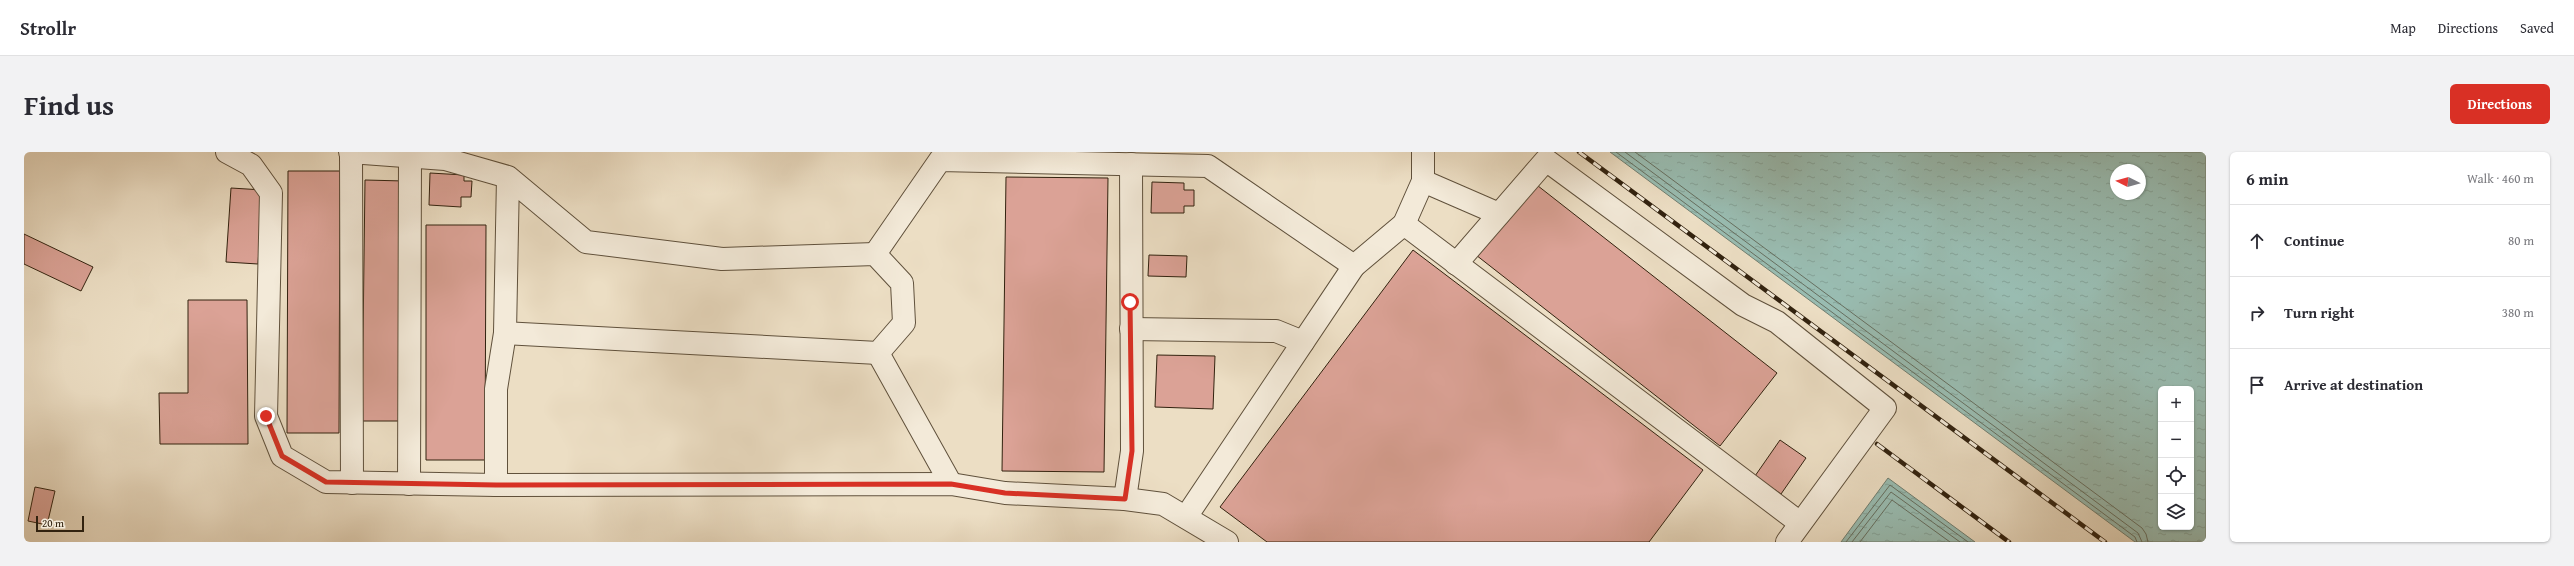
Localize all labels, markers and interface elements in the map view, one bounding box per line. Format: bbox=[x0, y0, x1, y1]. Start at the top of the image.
text: Strollr bbox=[20, 14, 76, 42]
text: Map bbox=[2390, 18, 2416, 38]
text: Directions bbox=[2438, 18, 2498, 38]
text: Saved bbox=[2520, 18, 2554, 38]
text: Find us bbox=[24, 84, 114, 125]
button: Directions bbox=[2450, 84, 2550, 124]
north arrow bbox=[2110, 164, 2146, 200]
text: 6 min bbox=[2246, 166, 2288, 191]
text: Walk · 460 m bbox=[2467, 169, 2534, 188]
icon: ahead bbox=[2246, 230, 2268, 252]
text: Continue bbox=[2284, 230, 2345, 251]
text: 80 m bbox=[2508, 231, 2534, 250]
route start bbox=[1121, 293, 1139, 311]
icon: right bbox=[2246, 302, 2268, 324]
text: Turn right bbox=[2284, 302, 2355, 323]
text: 380 m bbox=[2502, 303, 2534, 322]
icon: arrive bbox=[2246, 374, 2268, 396]
text: Arrive at destination bbox=[2284, 374, 2423, 395]
map controls bbox=[2158, 386, 2194, 530]
button: + bbox=[2158, 386, 2194, 422]
route end bbox=[257, 407, 275, 425]
button: − bbox=[2158, 422, 2194, 458]
button: locate bbox=[2158, 458, 2194, 494]
button: layers bbox=[2158, 494, 2194, 530]
scale bar bbox=[36, 514, 84, 533]
text: 20 m bbox=[42, 515, 64, 531]

